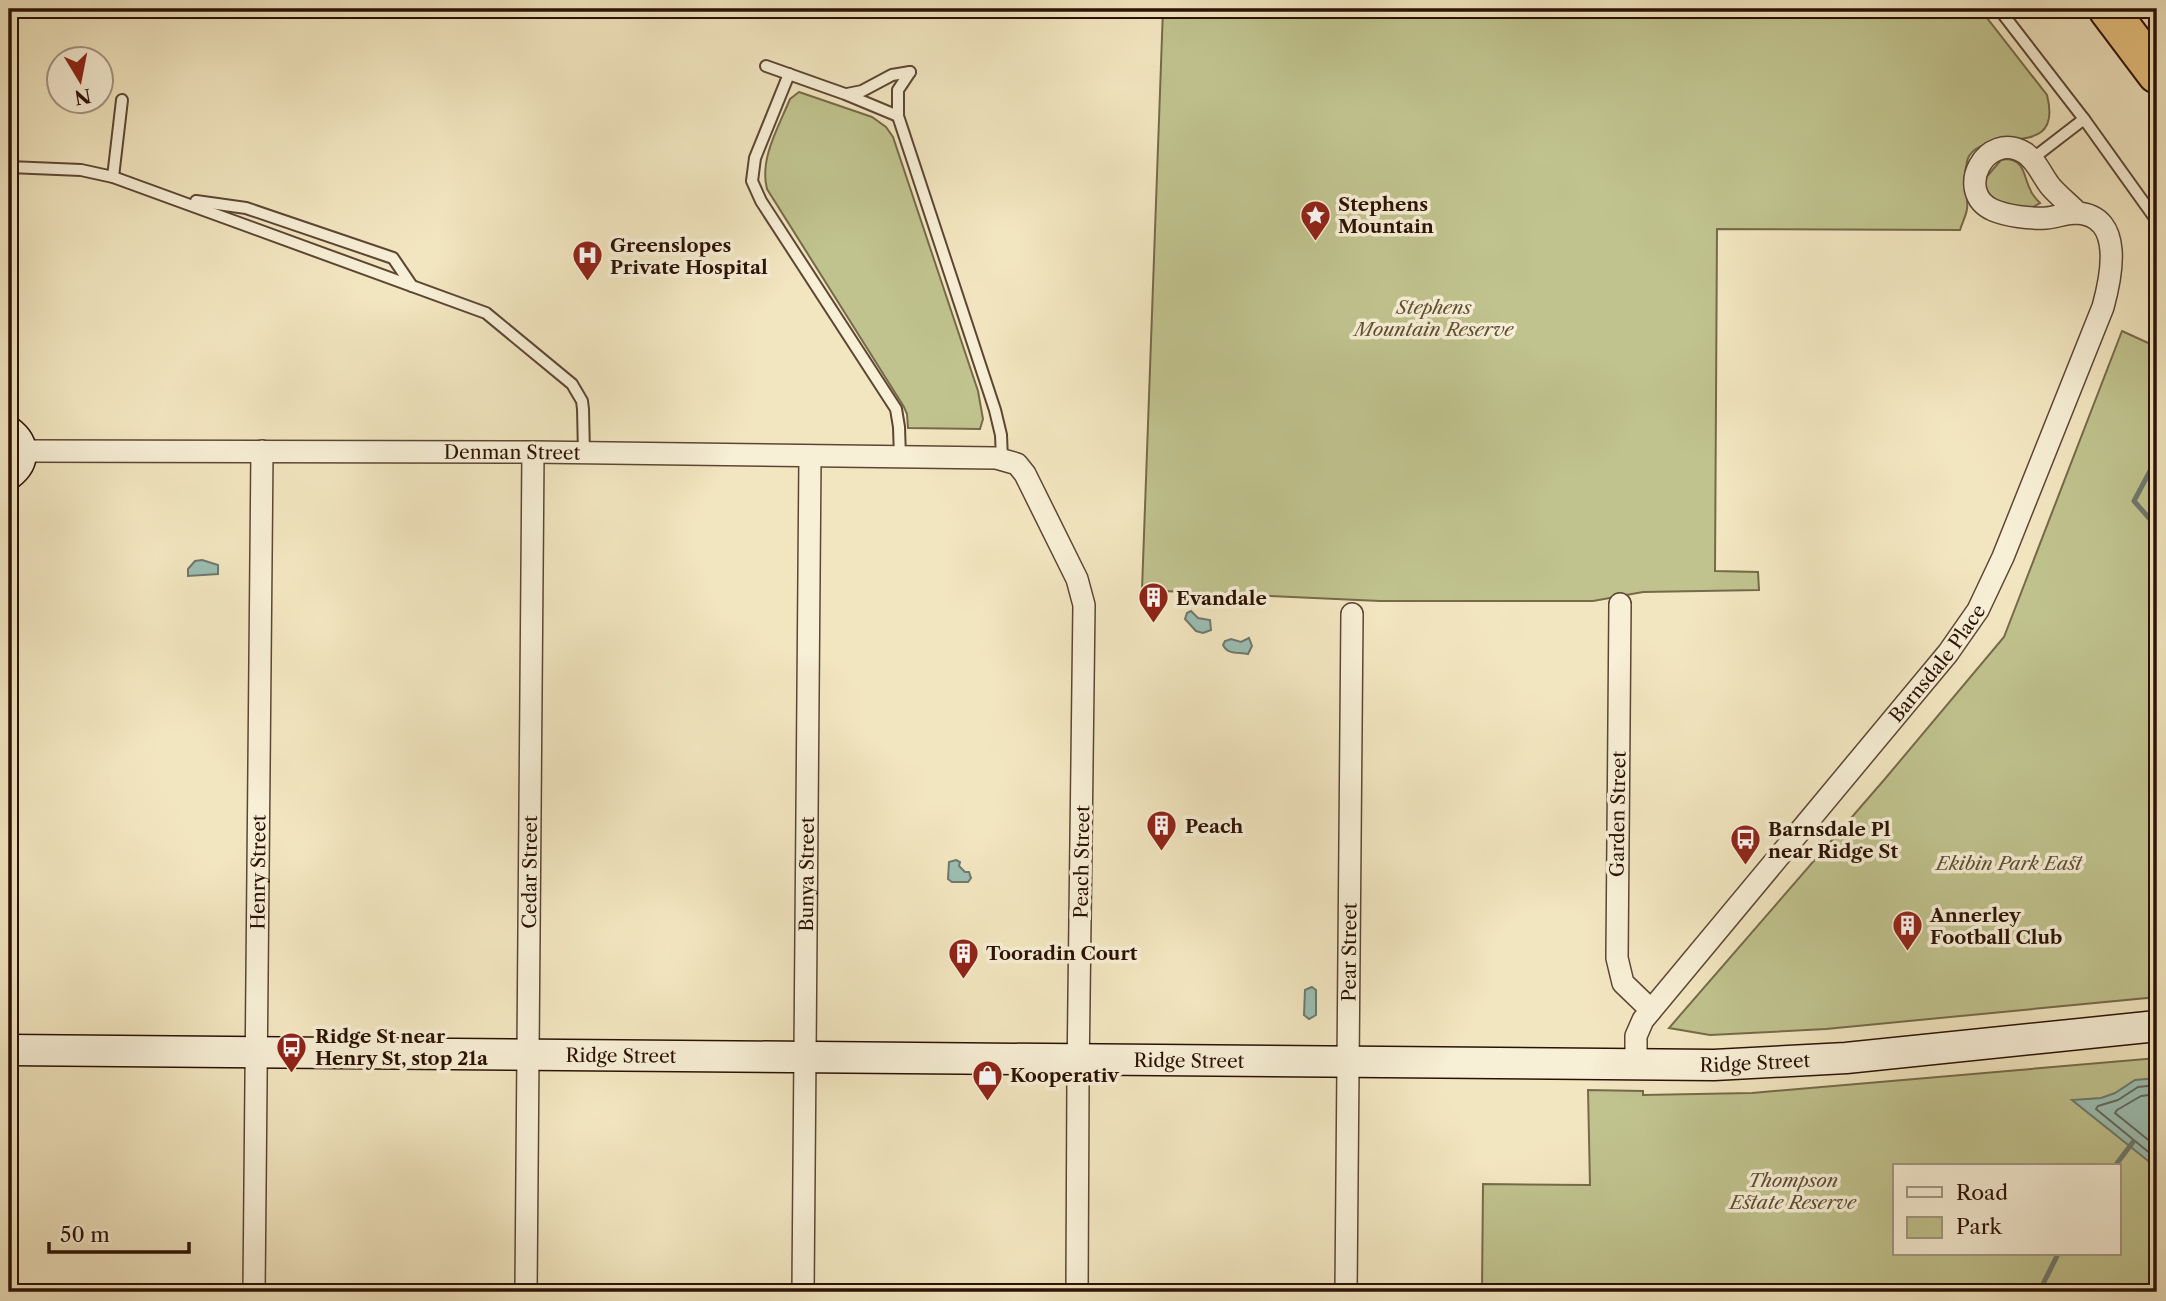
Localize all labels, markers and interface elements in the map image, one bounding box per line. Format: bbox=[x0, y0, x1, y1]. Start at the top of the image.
north arrow bbox=[46, 46, 116, 116]
text: N bbox=[73, 83, 93, 109]
place label: Stephens Mountain bbox=[1338, 193, 1434, 238]
place icon: Stephens Mountain bbox=[1298, 198, 1332, 242]
place label: Greenslopes Private Hospital bbox=[610, 234, 768, 279]
hospital icon: Greenslopes Private Hospital bbox=[570, 239, 604, 283]
park label: Stephens Mountain Reserve bbox=[1353, 296, 1514, 341]
street label: Denman Street bbox=[444, 440, 581, 464]
building icon: Evandale bbox=[1136, 581, 1170, 625]
place label: Evandale bbox=[1176, 587, 1267, 610]
street label: Barnsdale Place bbox=[1884, 600, 1990, 727]
street label: Garden Street bbox=[1605, 750, 1631, 877]
street label: Peach Street bbox=[1070, 805, 1094, 919]
building icon: Peach bbox=[1145, 809, 1179, 853]
street label: Henry Street bbox=[246, 814, 270, 930]
street label: Cedar Street bbox=[518, 815, 541, 929]
place label: Peach bbox=[1185, 815, 1243, 838]
street label: Bunya Street bbox=[795, 816, 818, 932]
place label: Barnsdale Pl near Ridge St bbox=[1768, 818, 1898, 863]
bus stop icon: Barnsdale Pl near Ridge St bbox=[1728, 823, 1762, 867]
park label: Ekibin Park East bbox=[1934, 852, 2083, 875]
street label: Pear Street bbox=[1337, 902, 1361, 1002]
place label: Annerley Football Club bbox=[1929, 904, 2062, 949]
building icon: Annerley Football Club bbox=[1890, 909, 1924, 953]
building icon: Tooradin Court bbox=[946, 936, 980, 980]
place label: Tooradin Court bbox=[986, 942, 1138, 965]
place label: Ridge St near Henry St, stop 21a bbox=[315, 1025, 489, 1070]
bus stop icon: Ridge St near Henry St, stop 21a bbox=[275, 1030, 309, 1074]
street label: Ridge Street bbox=[565, 1043, 677, 1067]
street label: Ridge Street bbox=[1133, 1048, 1245, 1072]
street label: Ridge Street bbox=[1699, 1048, 1811, 1077]
shop icon: Kooperativ bbox=[970, 1058, 1004, 1102]
place label: Kooperativ bbox=[1010, 1064, 1119, 1087]
legend bbox=[1893, 1164, 2120, 1256]
park label: Thompson Estate Reserve bbox=[1728, 1169, 1857, 1214]
text: Road bbox=[1956, 1180, 2008, 1205]
scale bar bbox=[49, 1210, 189, 1254]
text: Park bbox=[1956, 1214, 2002, 1239]
text: 50 m bbox=[60, 1222, 110, 1247]

